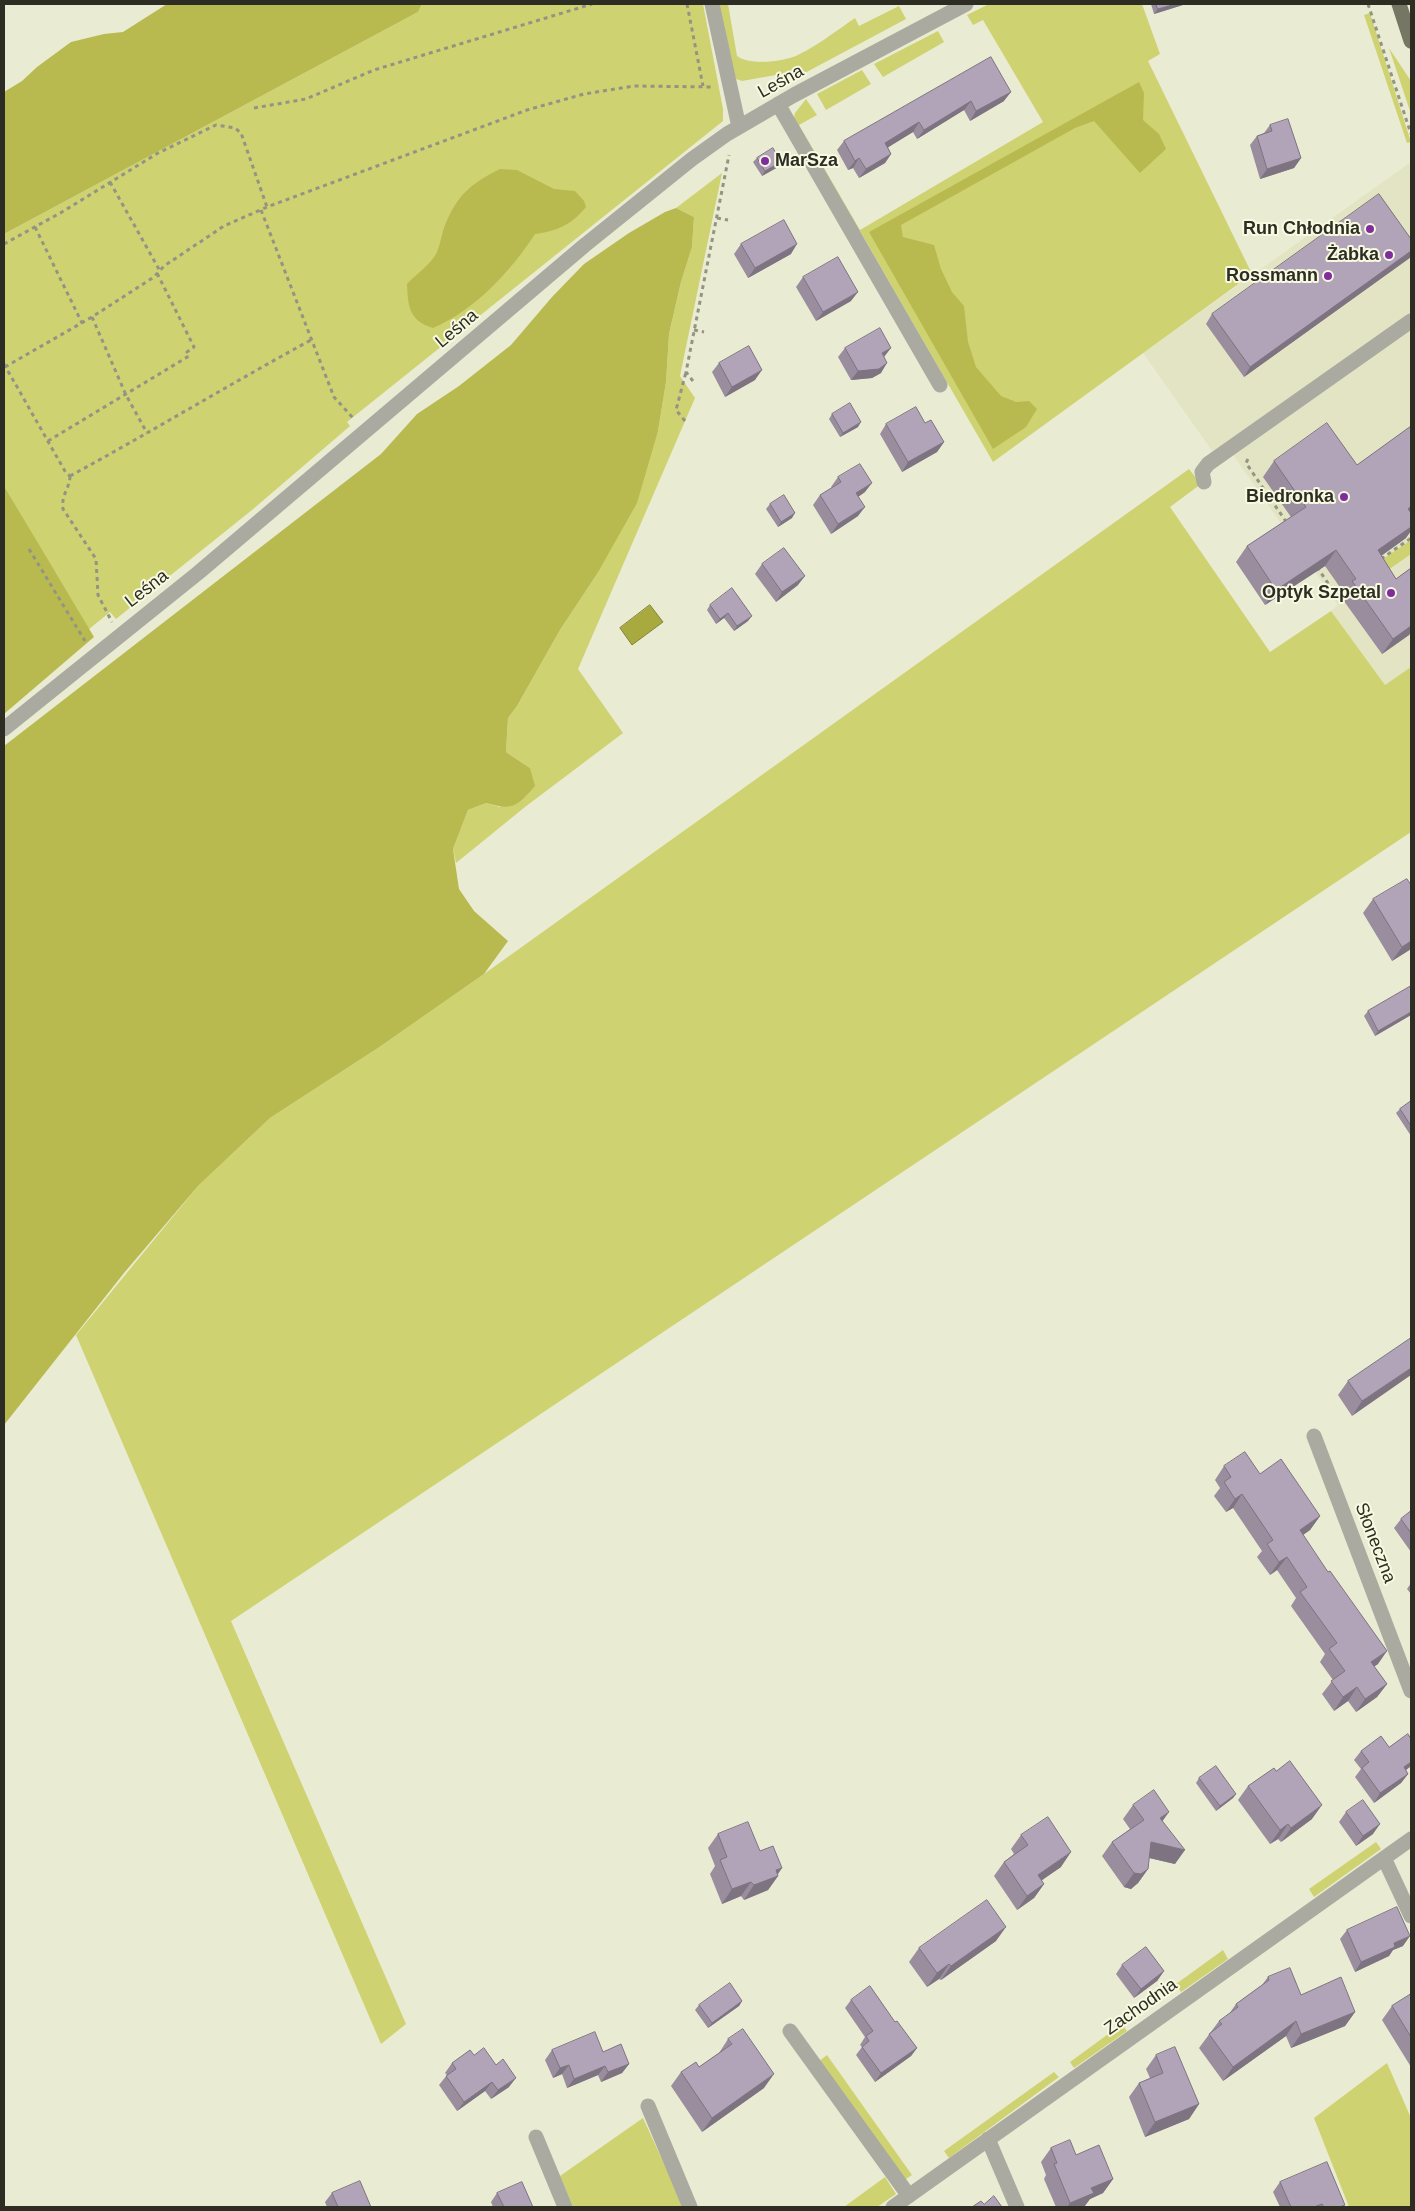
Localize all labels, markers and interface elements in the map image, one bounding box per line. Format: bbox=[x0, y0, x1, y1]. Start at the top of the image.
street label: Leśna bbox=[754, 61, 808, 103]
place label: MarSza bbox=[775, 150, 838, 172]
marker: MarSza bbox=[759, 155, 771, 167]
place label: Run Chłodnia bbox=[1243, 218, 1360, 240]
marker: Run Chłodnia bbox=[1364, 223, 1376, 235]
place label: Żabka bbox=[1327, 244, 1379, 266]
marker: Żabka bbox=[1383, 249, 1395, 261]
place label: Rossmann bbox=[1226, 265, 1318, 287]
marker: Rossmann bbox=[1322, 270, 1334, 282]
street label: Leśna bbox=[431, 305, 483, 353]
place label: Biedronka bbox=[1246, 486, 1334, 508]
marker: Biedronka bbox=[1338, 491, 1350, 503]
street label: Leśna bbox=[121, 565, 173, 613]
place label: Optyk Szpetal bbox=[1262, 582, 1381, 604]
marker: Optyk Szpetal bbox=[1385, 587, 1397, 599]
street label: Słoneczna bbox=[1350, 1500, 1400, 1586]
street label: Zachodnia bbox=[1100, 1974, 1182, 2040]

